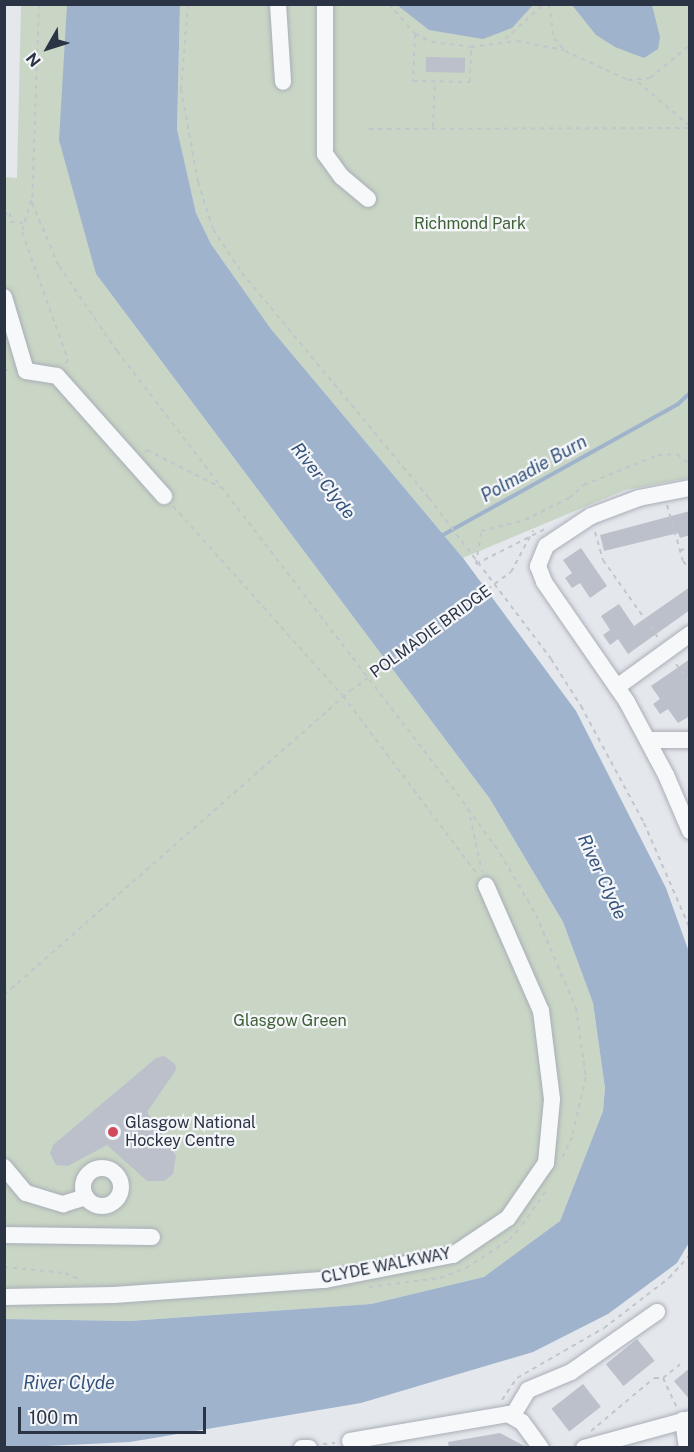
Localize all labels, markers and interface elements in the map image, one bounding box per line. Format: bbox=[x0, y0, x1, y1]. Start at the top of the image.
north arrow bbox=[18, 18, 78, 78]
text: N bbox=[22, 49, 45, 70]
park label: Richmond Park bbox=[414, 214, 526, 234]
water label: Polmadie Burn bbox=[477, 431, 591, 507]
water label: River Clyde bbox=[286, 438, 360, 524]
street label: POLMADIE BRIDGE bbox=[367, 582, 495, 682]
water label: River Clyde bbox=[573, 831, 631, 923]
park label: Glasgow Green bbox=[233, 1011, 347, 1031]
place label: Glasgow National Hockey Centre bbox=[125, 1113, 256, 1151]
marker: Glasgow National Hockey Centre bbox=[106, 1125, 120, 1139]
street label: CLYDE WALKWAY bbox=[319, 1244, 453, 1288]
water label: River Clyde bbox=[23, 1372, 115, 1394]
scale bar bbox=[21, 1395, 208, 1433]
text: 100 m bbox=[29, 1407, 78, 1428]

